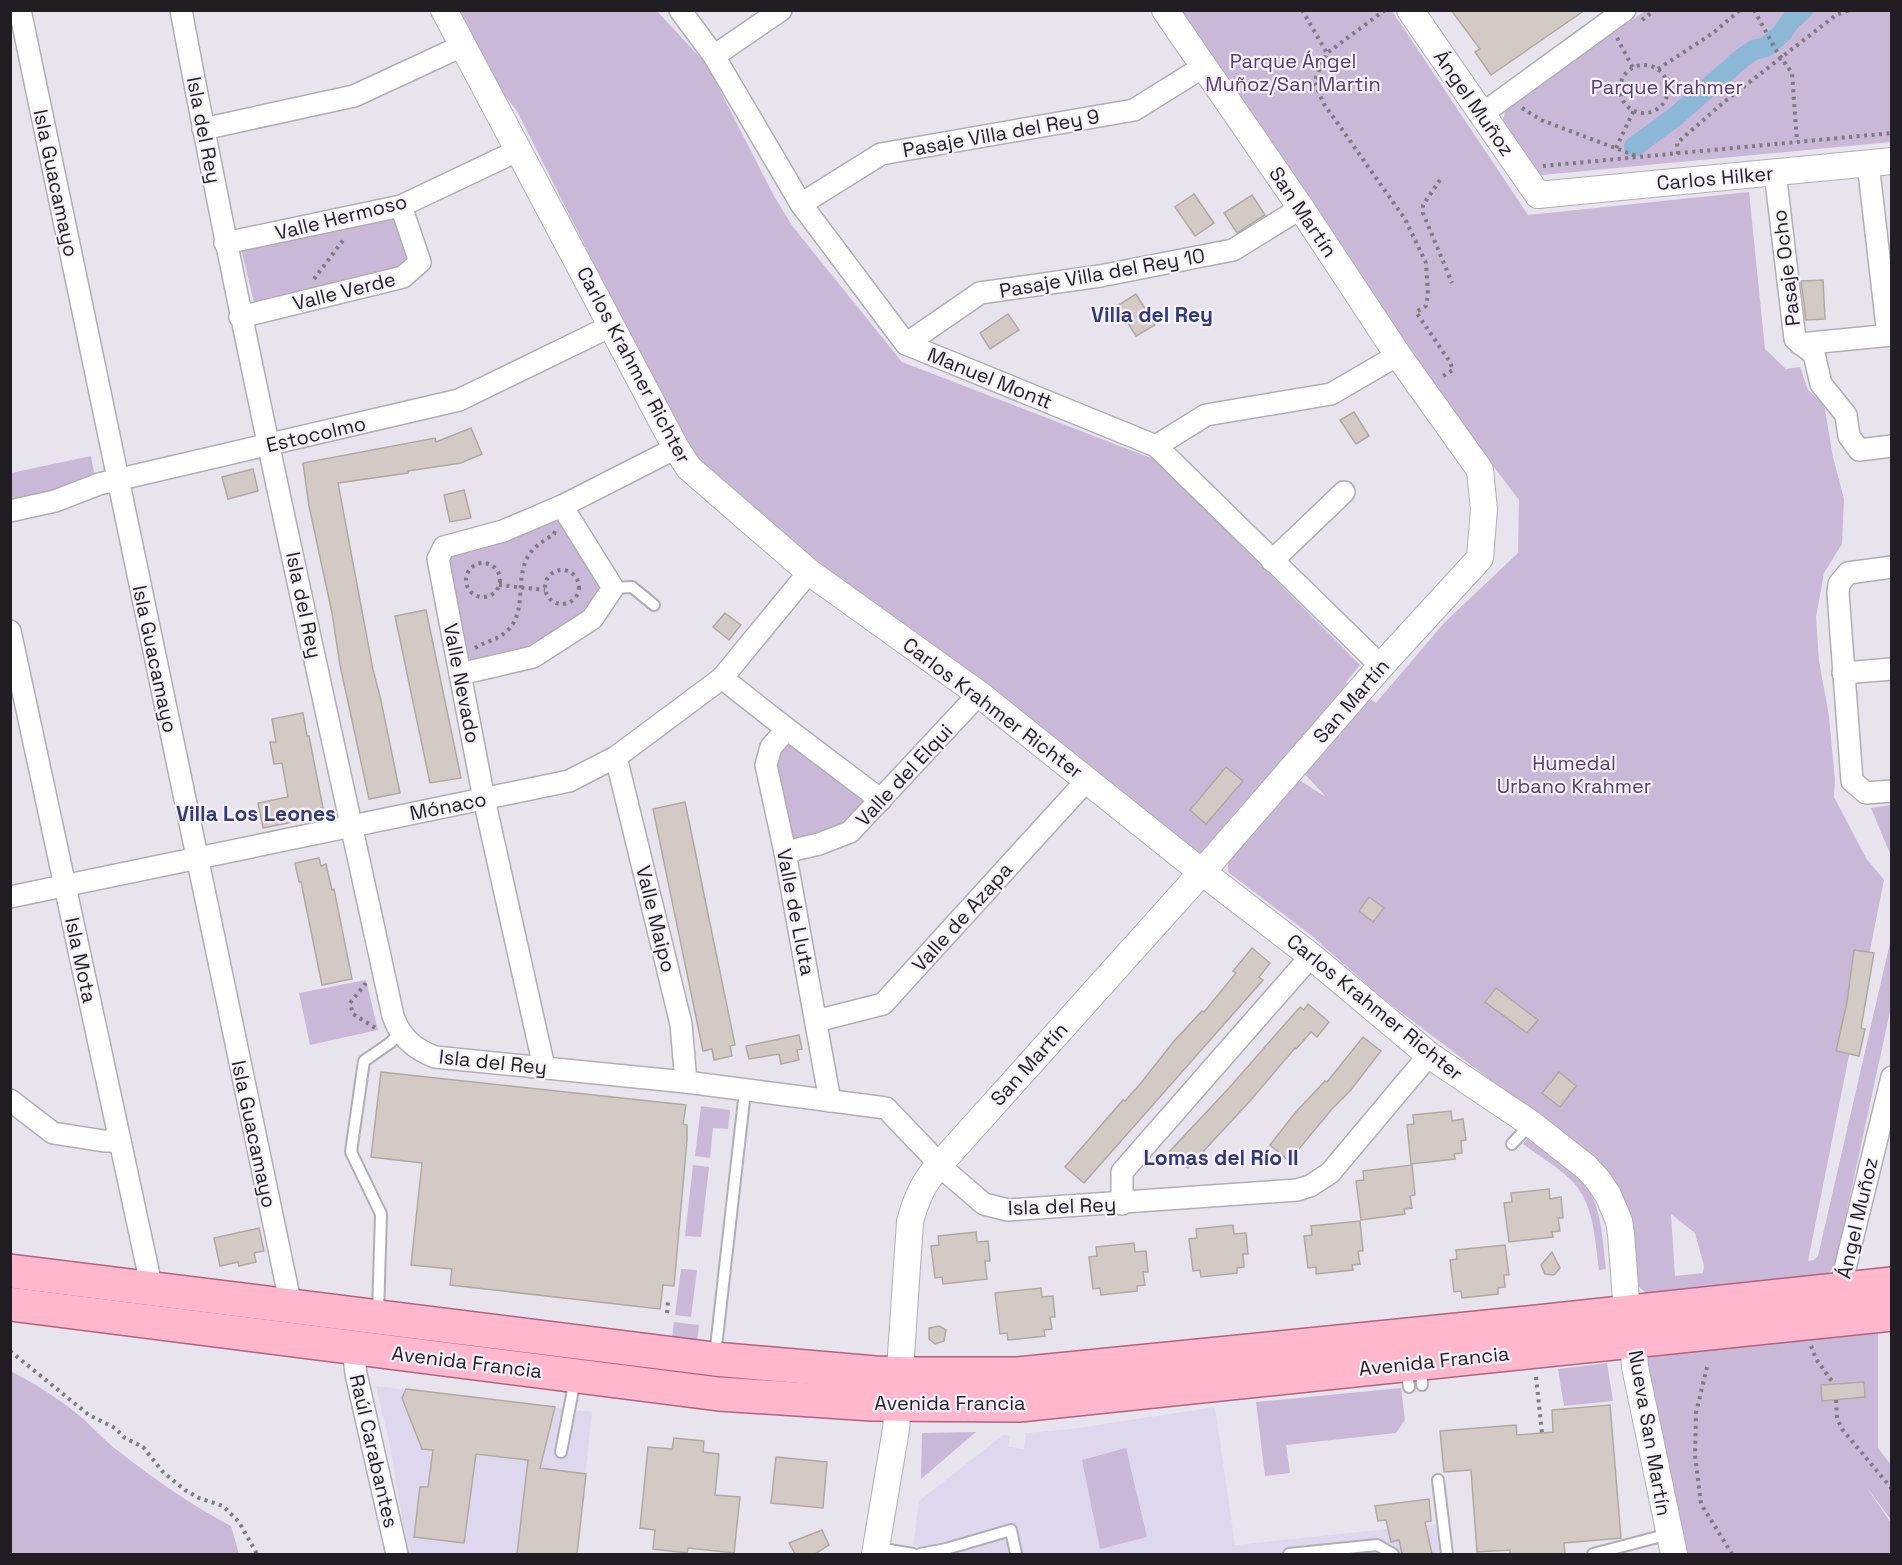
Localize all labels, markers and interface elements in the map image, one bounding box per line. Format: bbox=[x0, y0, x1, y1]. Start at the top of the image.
street label: Ángel Muñoz bbox=[1428, 45, 1520, 161]
park label: Parque Ángel Muñoz/San Martin bbox=[1205, 48, 1381, 97]
street label: Isla del Rey bbox=[181, 74, 227, 186]
park label: Parque Krahmer bbox=[1591, 74, 1743, 100]
street label: Pasaje Villa del Rey 9 bbox=[901, 103, 1101, 163]
street label: Isla Guacamayo bbox=[28, 107, 84, 259]
street label: Carlos Hilker bbox=[1655, 160, 1775, 196]
street label: San Martín bbox=[1263, 162, 1343, 262]
street label: Valle Hermoso bbox=[272, 188, 410, 246]
street label: Pasaje Ocho bbox=[1766, 208, 1806, 328]
street label: Pasaje Villa del Rey 10 bbox=[997, 242, 1207, 304]
street label: Carlos Krahmer Richter bbox=[571, 262, 697, 468]
street label: Valle Verde bbox=[290, 266, 398, 316]
district label: Villa del Rey bbox=[1091, 301, 1213, 328]
street label: Manuel Montt bbox=[924, 341, 1056, 415]
street label: Estocolmo bbox=[264, 410, 368, 458]
street label: Isla del Rey bbox=[280, 549, 328, 661]
street label: Isla Guacamayo bbox=[127, 583, 183, 735]
street label: Valle Nevado bbox=[438, 621, 486, 745]
street label: Carlos Krahmer Richter bbox=[898, 632, 1088, 784]
street label: San Martín bbox=[1307, 653, 1395, 749]
street label: Valle del Elqui bbox=[850, 718, 958, 832]
park label: Humedal Urbano Krahmer bbox=[1497, 750, 1651, 799]
street label: Mónaco bbox=[407, 786, 489, 826]
district label: Villa Los Leones bbox=[176, 800, 336, 827]
street label: Valle de Lluta bbox=[771, 846, 821, 978]
street label: Valle de Azapa bbox=[906, 857, 1018, 977]
street label: Valle Maipo bbox=[630, 863, 682, 975]
street label: Isla Mota bbox=[59, 915, 103, 1005]
street label: Carlos Krahmer Richter bbox=[1282, 928, 1468, 1086]
street label: San Martín bbox=[985, 1017, 1073, 1111]
street label: Isla del Rey bbox=[438, 1043, 548, 1081]
street label: Isla Guacamayo bbox=[226, 1058, 282, 1210]
district label: Lomas del Río II bbox=[1143, 1144, 1299, 1171]
street label: Ángel Muñoz bbox=[1830, 1155, 1884, 1281]
street label: Isla del Rey bbox=[1007, 1191, 1117, 1221]
street label: Avenida Francia bbox=[390, 1340, 544, 1384]
street label: Avenida Francia bbox=[1357, 1340, 1511, 1382]
street label: Nueva San Martín bbox=[1623, 1348, 1677, 1518]
street label: Raúl Carabantes bbox=[344, 1372, 404, 1530]
street label: Avenida Francia bbox=[874, 1390, 1026, 1416]

